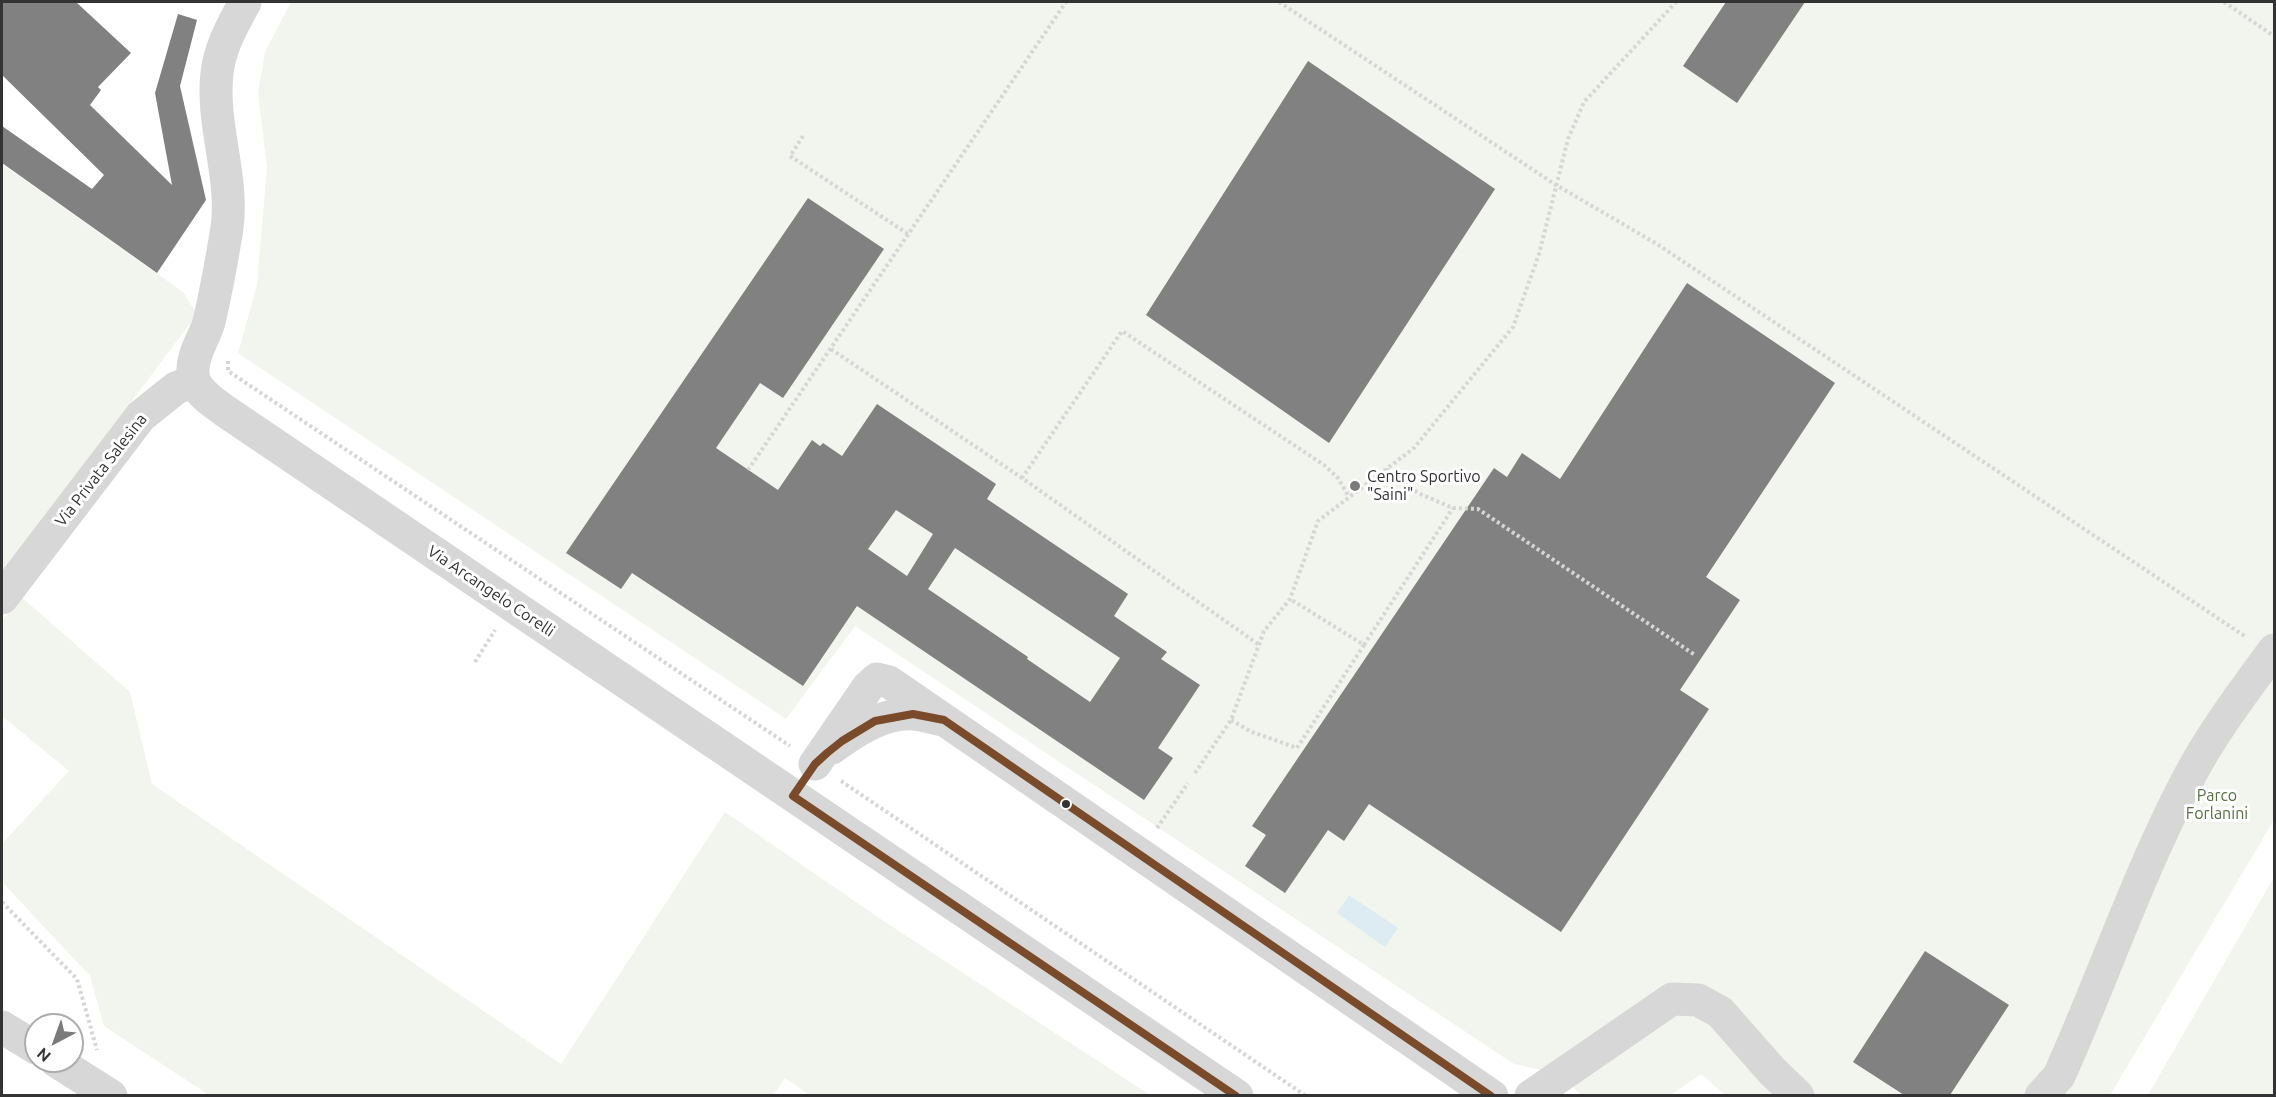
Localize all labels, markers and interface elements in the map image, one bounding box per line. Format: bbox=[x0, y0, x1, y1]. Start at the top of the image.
street label: Via Privata Salesina bbox=[51, 410, 151, 530]
place label: Centro Sportivo "Saini" bbox=[1367, 467, 1481, 505]
marker: Centro Sportivo "Saini" bbox=[1348, 479, 1362, 493]
street label: Via Arcangelo Corelli bbox=[424, 541, 558, 641]
park label: Parco Forlanini bbox=[2186, 786, 2248, 824]
unlabelled marker bbox=[1060, 798, 1072, 810]
north arrow bbox=[24, 1013, 84, 1073]
text: N bbox=[33, 1044, 54, 1066]

